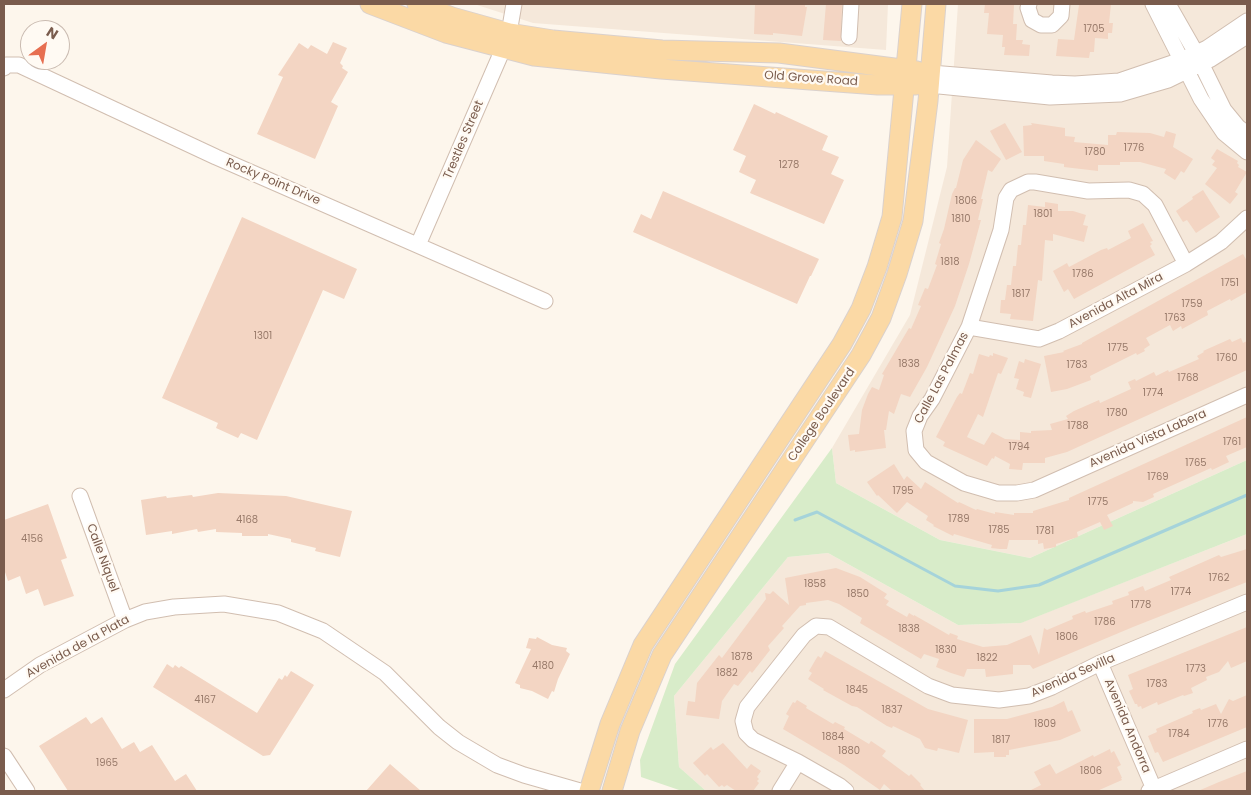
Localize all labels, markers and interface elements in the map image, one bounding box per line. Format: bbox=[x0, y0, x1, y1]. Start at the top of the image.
north arrow bbox=[20, 20, 70, 70]
text: N bbox=[43, 22, 62, 44]
house number: 1705 bbox=[1083, 23, 1105, 35]
street label: Old Grove Road bbox=[764, 69, 858, 89]
street label: Trestles Street bbox=[441, 99, 487, 181]
house number: 1776 bbox=[1124, 142, 1144, 154]
house number: 1780 bbox=[1084, 146, 1106, 158]
street label: Rocky Point Drive bbox=[224, 156, 322, 208]
house number: 1278 bbox=[779, 159, 799, 171]
house number: 1806 bbox=[955, 195, 977, 207]
house number: 1801 bbox=[1034, 208, 1052, 220]
house number: 1810 bbox=[952, 213, 970, 225]
house number: 1818 bbox=[940, 256, 960, 268]
house number: 1786 bbox=[1072, 268, 1094, 280]
street label: Avenida Alta Mira bbox=[1066, 270, 1166, 332]
house number: 1751 bbox=[1221, 277, 1239, 289]
house number: 1817 bbox=[1012, 288, 1030, 300]
house number: 1759 bbox=[1181, 298, 1203, 310]
house number: 1763 bbox=[1165, 312, 1185, 324]
house number: 1301 bbox=[254, 330, 272, 342]
street label: Calle Las Palmas bbox=[912, 330, 972, 426]
house number: 1775 bbox=[1108, 342, 1128, 354]
house number: 1760 bbox=[1216, 352, 1238, 364]
house number: 1838 bbox=[898, 358, 920, 370]
house number: 1783 bbox=[1067, 359, 1087, 371]
street label: College Boulevard bbox=[785, 366, 859, 464]
house number: 1768 bbox=[1177, 372, 1199, 384]
house number: 1774 bbox=[1143, 387, 1163, 399]
street label: Avenida Vista Labera bbox=[1087, 407, 1209, 471]
house number: 1780 bbox=[1106, 407, 1128, 419]
house number: 1788 bbox=[1067, 420, 1089, 432]
house number: 1761 bbox=[1223, 436, 1241, 448]
house number: 1794 bbox=[1008, 441, 1030, 453]
house number: 1765 bbox=[1185, 457, 1207, 469]
house number: 1769 bbox=[1147, 471, 1169, 483]
house number: 1795 bbox=[892, 485, 914, 497]
house number: 1775 bbox=[1088, 496, 1108, 508]
house number: 1789 bbox=[948, 513, 970, 525]
house number: 4168 bbox=[236, 514, 258, 526]
street label: Calle Niquel bbox=[83, 522, 121, 594]
house number: 1785 bbox=[988, 524, 1010, 536]
house number: 1781 bbox=[1036, 525, 1054, 537]
house number: 4156 bbox=[21, 533, 43, 545]
house number: 1762 bbox=[1209, 572, 1229, 584]
house number: 1858 bbox=[804, 578, 826, 590]
house number: 1774 bbox=[1171, 586, 1191, 598]
house number: 1850 bbox=[847, 588, 869, 600]
house number: 1778 bbox=[1131, 599, 1151, 611]
street label: Avenida de la Plata bbox=[24, 613, 132, 681]
house number: 1786 bbox=[1094, 616, 1116, 628]
house number: 1838 bbox=[898, 623, 920, 635]
house number: 1806 bbox=[1056, 631, 1078, 643]
house number: 1830 bbox=[935, 644, 957, 656]
house number: 1878 bbox=[731, 651, 753, 663]
street label: Avenida Sevilla bbox=[1029, 651, 1117, 701]
house number: 1822 bbox=[976, 652, 998, 664]
house number: 4180 bbox=[532, 660, 554, 672]
house number: 1773 bbox=[1186, 663, 1206, 675]
house number: 1882 bbox=[716, 667, 738, 679]
street label: Avenida Andorra bbox=[1101, 677, 1153, 775]
house number: 1783 bbox=[1147, 678, 1167, 690]
house number: 1845 bbox=[846, 684, 868, 696]
house number: 4167 bbox=[194, 694, 216, 706]
house number: 1837 bbox=[882, 704, 902, 716]
house number: 1809 bbox=[1034, 718, 1056, 730]
house number: 1776 bbox=[1208, 718, 1228, 730]
house number: 1784 bbox=[1168, 728, 1190, 740]
house number: 1884 bbox=[822, 731, 844, 743]
house number: 1817 bbox=[992, 734, 1010, 746]
house number: 1880 bbox=[838, 745, 860, 757]
house number: 1965 bbox=[96, 757, 118, 769]
house number: 1806 bbox=[1080, 765, 1102, 777]

